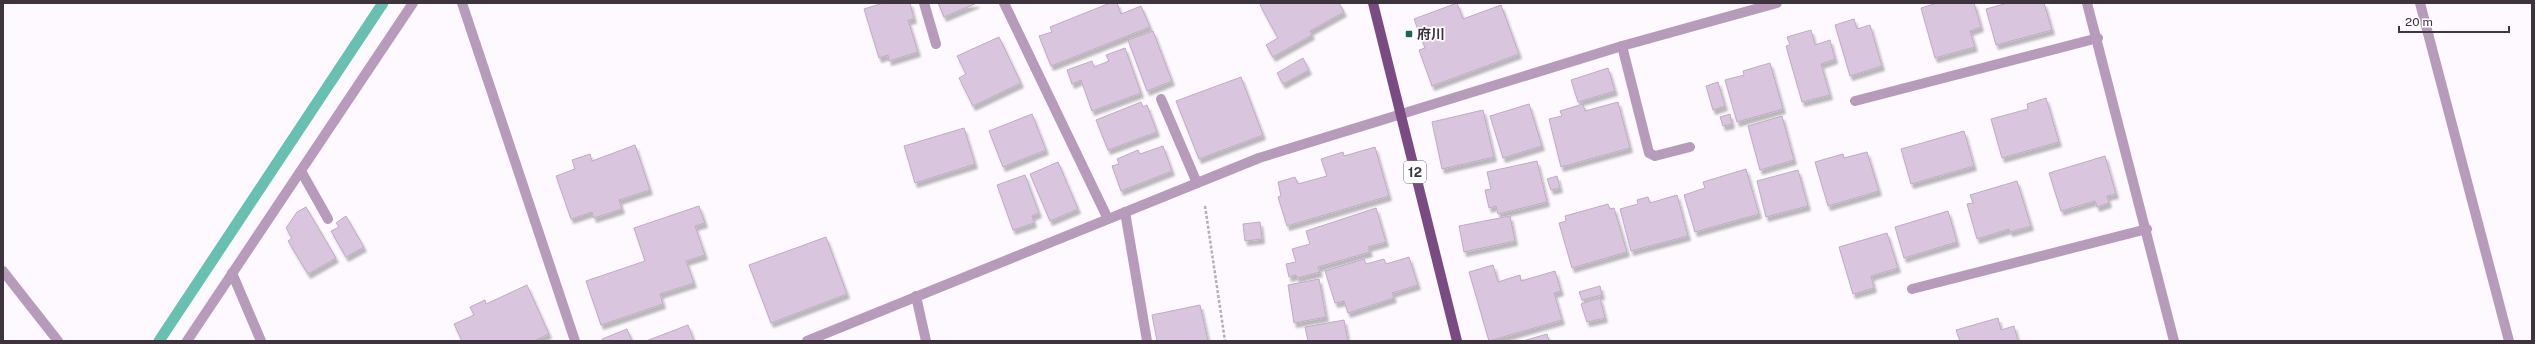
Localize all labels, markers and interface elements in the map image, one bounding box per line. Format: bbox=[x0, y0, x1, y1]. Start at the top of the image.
scale bar bbox=[2399, 8, 2509, 34]
text: 20 m bbox=[2405, 15, 2433, 29]
place label: 府川 bbox=[1417, 26, 1445, 42]
marker: 府川 bbox=[1404, 29, 1414, 39]
road number: 12 bbox=[1404, 161, 1426, 183]

